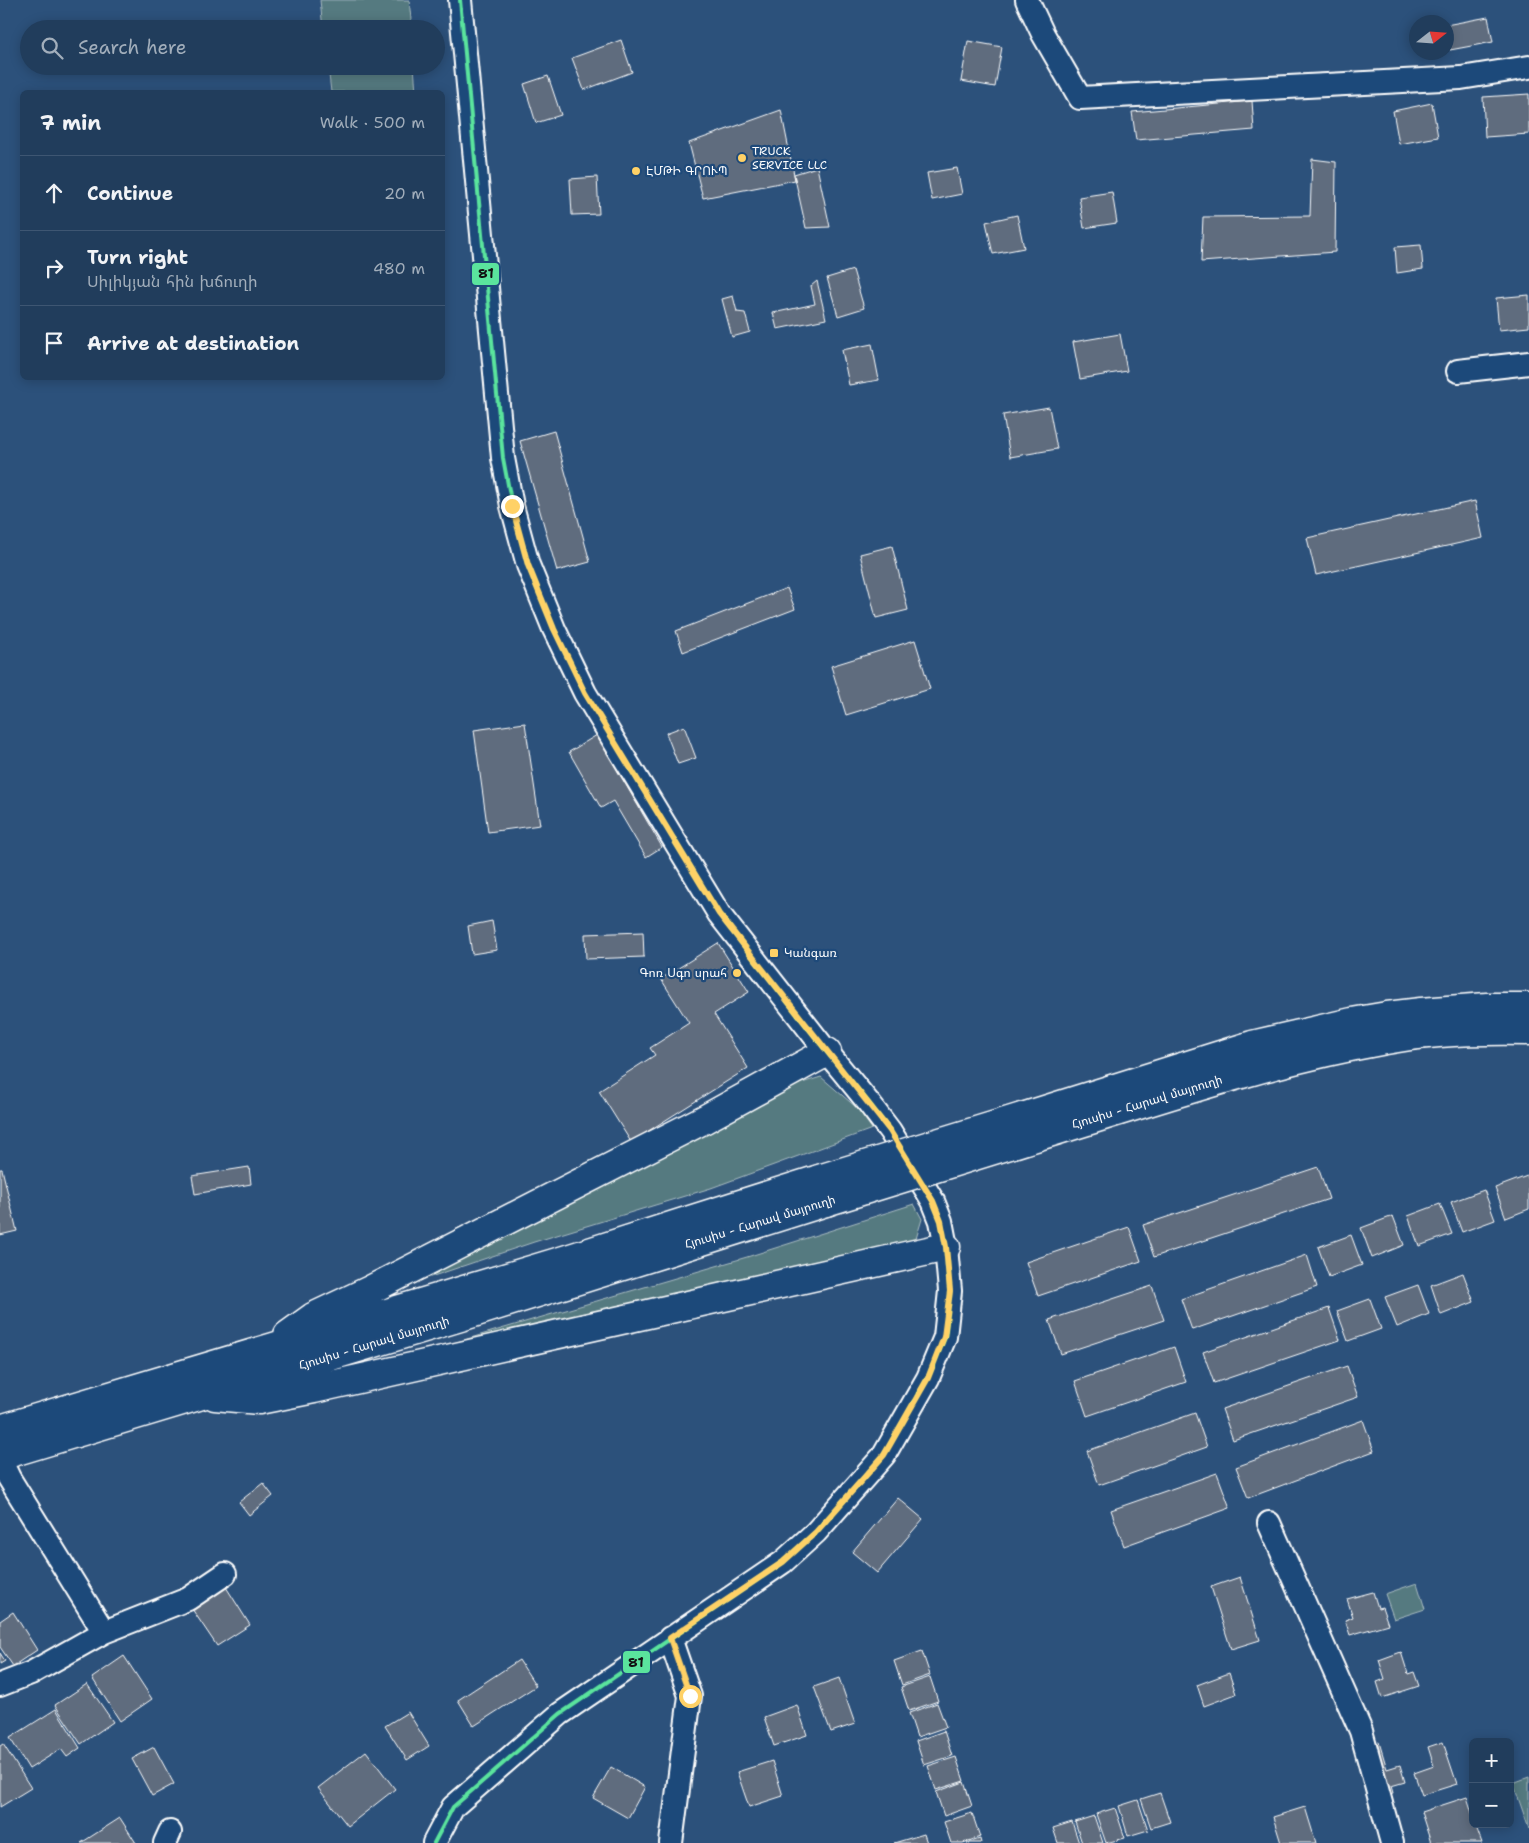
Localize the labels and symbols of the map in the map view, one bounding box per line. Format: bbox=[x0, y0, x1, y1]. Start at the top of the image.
north arrow bbox=[1409, 15, 1454, 60]
place label: TRUCK SERVICE LLC bbox=[752, 143, 827, 173]
marker: TRUCK SERVICE LLC bbox=[736, 152, 748, 164]
place label: ԷՄԹԻ ԳՐՈՒՊ bbox=[646, 163, 727, 179]
marker: ԷՄԹԻ ԳՐՈՒՊ bbox=[630, 165, 642, 177]
line badge: 81 bbox=[471, 262, 500, 286]
text: 81 bbox=[478, 264, 494, 282]
route end bbox=[501, 495, 524, 518]
place label: Կանգառ bbox=[784, 945, 837, 961]
marker: Կանգառ bbox=[768, 947, 780, 959]
place label: Գոռ Սգո սրահ bbox=[639, 965, 727, 981]
marker: Գոռ Սգո սրահ bbox=[731, 967, 743, 979]
street label: Հյուսիս - Հարավ մայրուղի bbox=[1070, 1071, 1224, 1133]
street label: Հյուսիս - Հարավ մայրուղի bbox=[683, 1191, 837, 1253]
street label: Հյուսիս - Հարավ մայրուղի bbox=[297, 1312, 451, 1374]
line badge: 81 bbox=[622, 1650, 651, 1674]
text: 81 bbox=[628, 1653, 644, 1671]
route start bbox=[679, 1685, 702, 1708]

